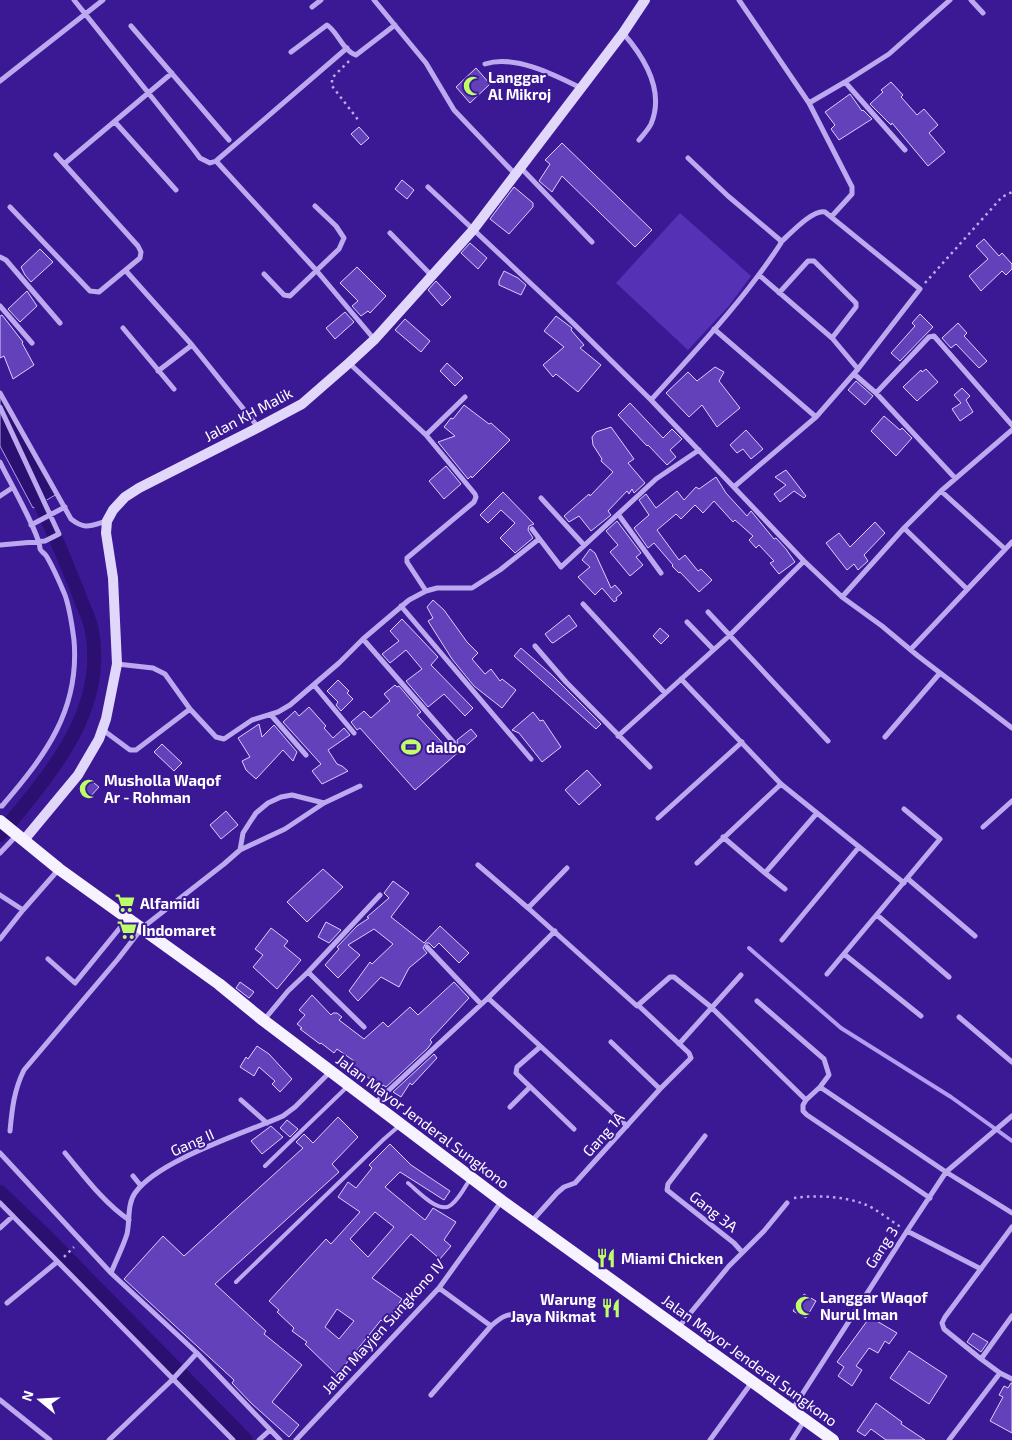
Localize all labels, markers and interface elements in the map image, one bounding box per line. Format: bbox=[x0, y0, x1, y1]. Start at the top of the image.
place label: Langgar Al Mikroj bbox=[488, 68, 551, 103]
mosque icon: Langgar Al Mikroj bbox=[462, 75, 484, 97]
street label: Jalan KH Malik bbox=[201, 383, 296, 445]
sports icon: dalbo bbox=[400, 736, 422, 758]
place label: dalbo bbox=[426, 738, 466, 756]
place label: Musholla Waqof Ar - Rohman bbox=[104, 771, 222, 806]
mosque icon: Musholla Waqof Ar - Rohman bbox=[78, 778, 100, 800]
supermarket icon: Alfamidi bbox=[114, 892, 136, 914]
place label: Alfamidi bbox=[140, 894, 200, 912]
supermarket icon: Indomaret bbox=[116, 919, 138, 941]
place label: Indomaret bbox=[142, 921, 216, 939]
street label: Jalan Mayor Jenderal Sungkono bbox=[333, 1050, 513, 1192]
street label: Gang 1A bbox=[578, 1108, 628, 1160]
street label: Gang II bbox=[167, 1124, 217, 1160]
street label: Gang 3A bbox=[686, 1187, 742, 1236]
street label: Gang 3 bbox=[861, 1223, 901, 1271]
restaurant icon: Miami Chicken bbox=[595, 1247, 617, 1269]
place label: Miami Chicken bbox=[621, 1249, 723, 1267]
street label: Jalan Mayjen Sungkono IV bbox=[318, 1255, 449, 1398]
place label: Langgar Waqof Nurul Iman bbox=[820, 1288, 928, 1323]
place label: Warung Jaya Nikmat bbox=[510, 1290, 596, 1326]
street label: Jalan Mayor Jenderal Sungkono bbox=[659, 1290, 841, 1430]
mosque icon: Langgar Waqof Nurul Iman bbox=[794, 1295, 816, 1317]
restaurant icon: Warung Jaya Nikmat bbox=[600, 1297, 622, 1319]
north arrow bbox=[15, 1375, 65, 1425]
text: N bbox=[18, 1388, 37, 1403]

